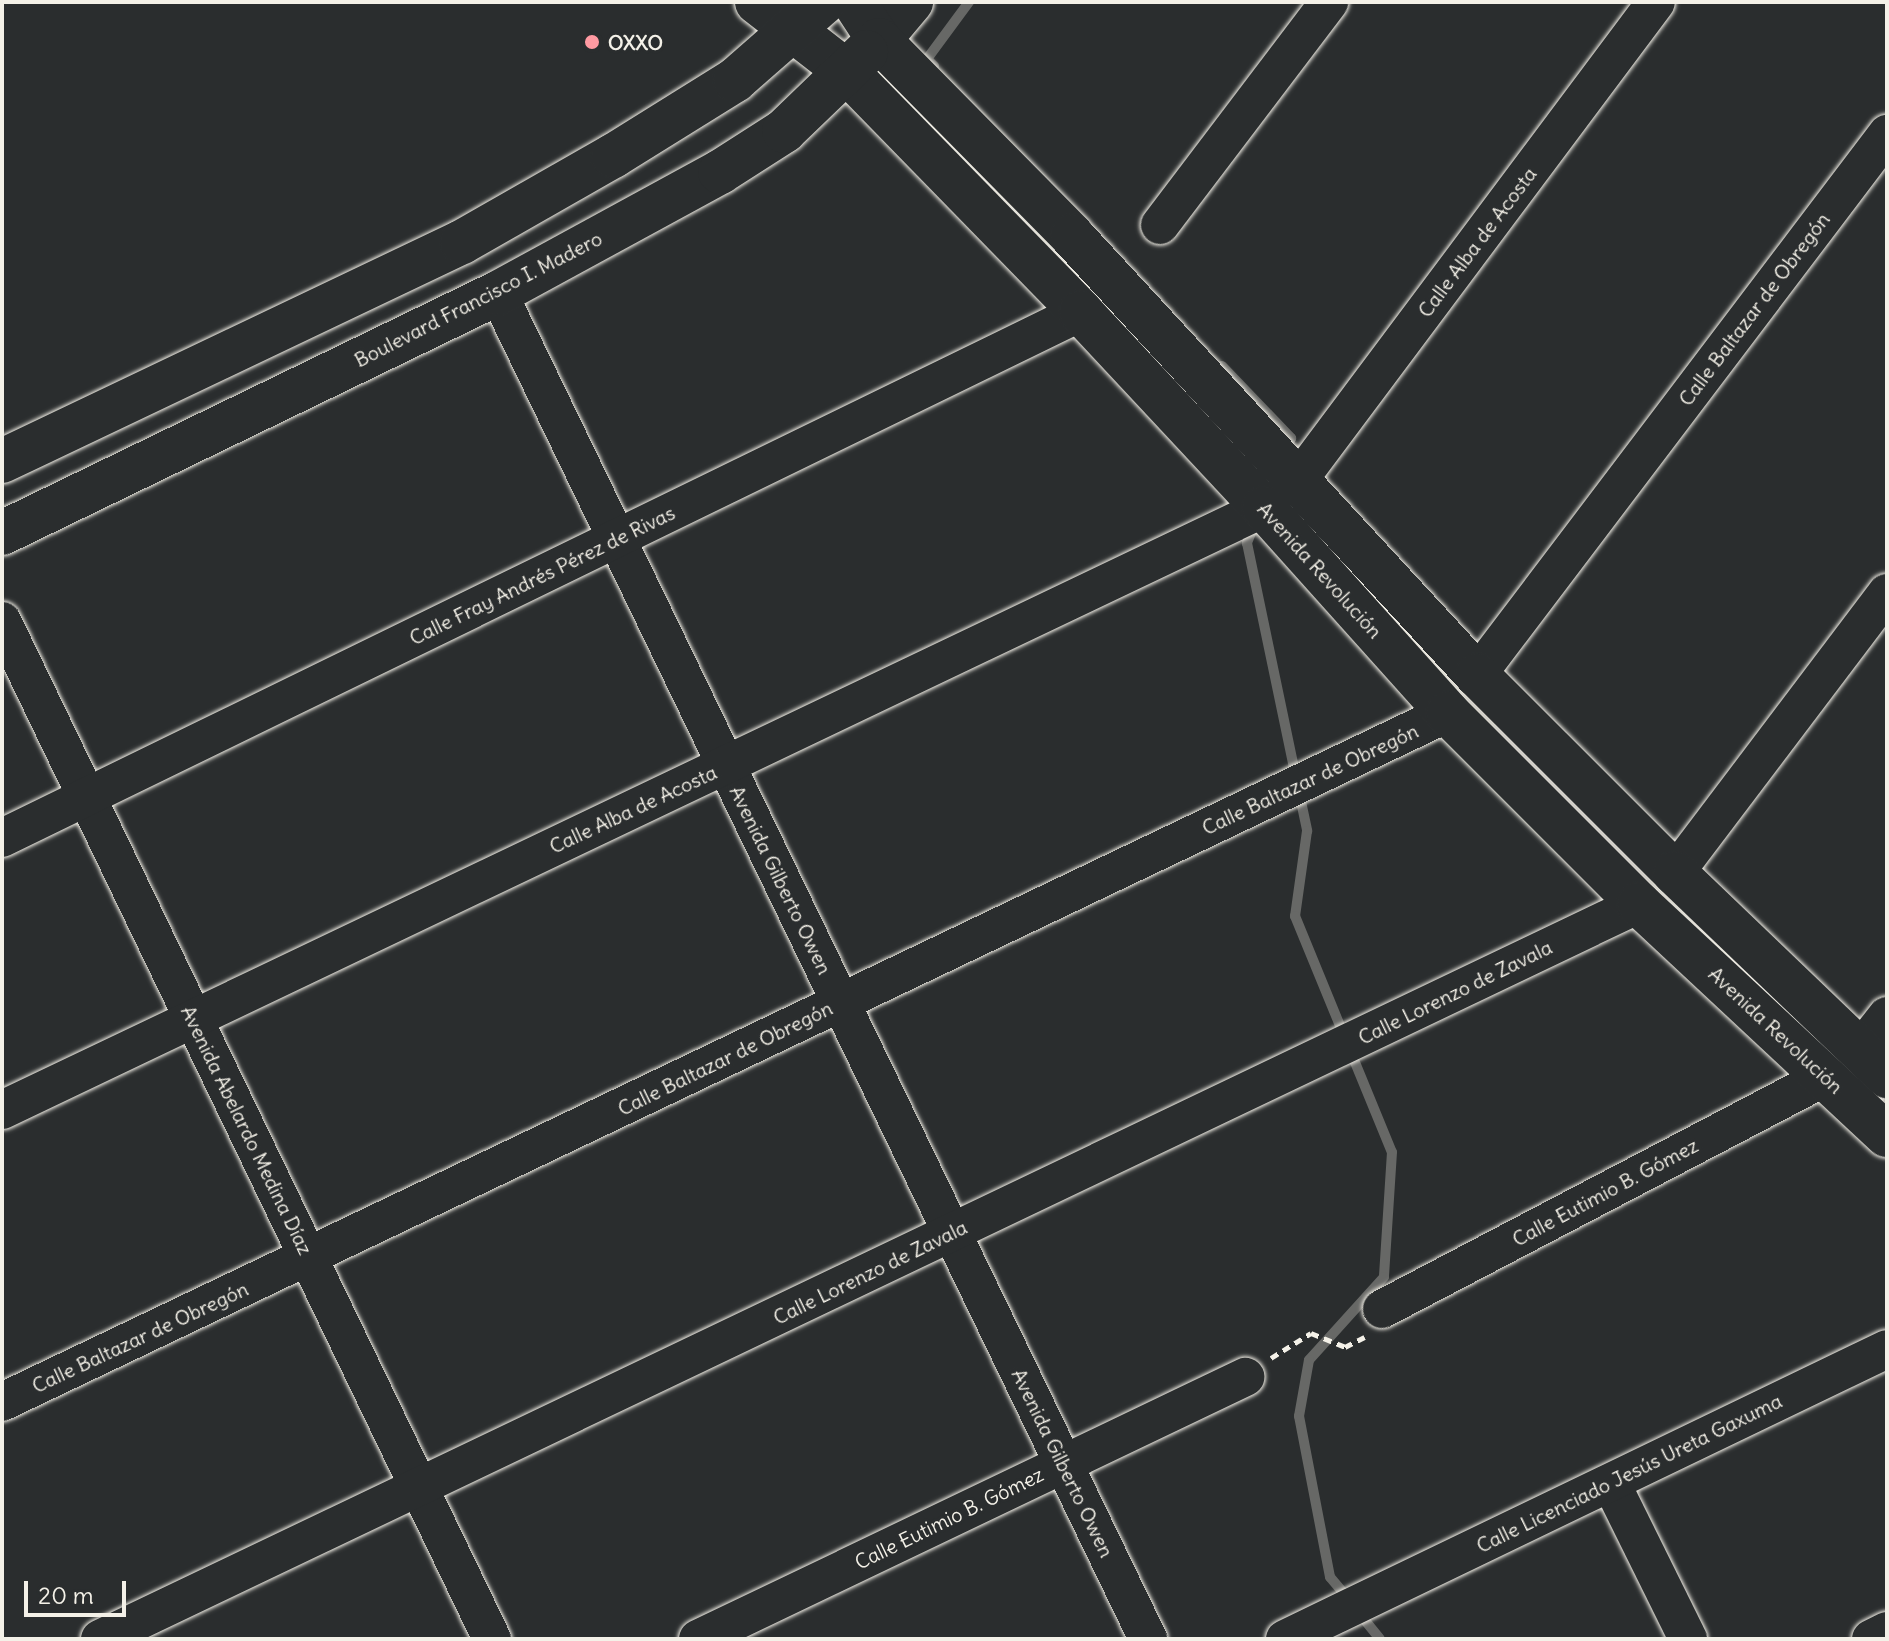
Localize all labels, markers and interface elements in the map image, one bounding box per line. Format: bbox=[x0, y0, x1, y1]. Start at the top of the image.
place label: OXXO bbox=[608, 30, 663, 54]
marker: OXXO bbox=[583, 33, 601, 51]
street label: Calle Alba de Acosta bbox=[1413, 162, 1541, 322]
street label: Calle Baltazar de Obregón bbox=[1673, 208, 1835, 410]
street label: Boulevard Francisco I. Madero bbox=[350, 226, 606, 372]
street label: Avenida Revolución bbox=[1253, 497, 1387, 643]
street label: Calle Fray Andrés Pérez de Rivas bbox=[405, 500, 679, 650]
street label: Calle Baltazar de Obregón bbox=[1198, 718, 1422, 840]
street label: Calle Alba de Acosta bbox=[545, 760, 721, 858]
street label: Avenida Gilberto Owen bbox=[725, 782, 837, 978]
street label: Calle Lorenzo de Zavala bbox=[1354, 935, 1556, 1049]
street label: Avenida Revolución bbox=[1704, 962, 1848, 1098]
street label: Calle Baltazar de Obregón bbox=[614, 996, 836, 1120]
street label: Avenida Abelardo Medina Díaz bbox=[176, 1002, 318, 1258]
street label: Calle Eutimio B. Gómez bbox=[1508, 1133, 1702, 1251]
street label: Calle Lorenzo de Zavala bbox=[769, 1215, 971, 1329]
street label: Calle Baltazar de Obregón bbox=[28, 1276, 252, 1398]
street label: Avenida Gilberto Owen bbox=[1007, 1365, 1119, 1561]
street label: Calle Licenciado Jesús Ureta Gaxuma bbox=[1472, 1388, 1786, 1558]
street label: Calle Eutimio B. Gómez bbox=[851, 1462, 1047, 1574]
scale bar bbox=[28, 1565, 130, 1615]
text: 20 m bbox=[38, 1580, 94, 1610]

